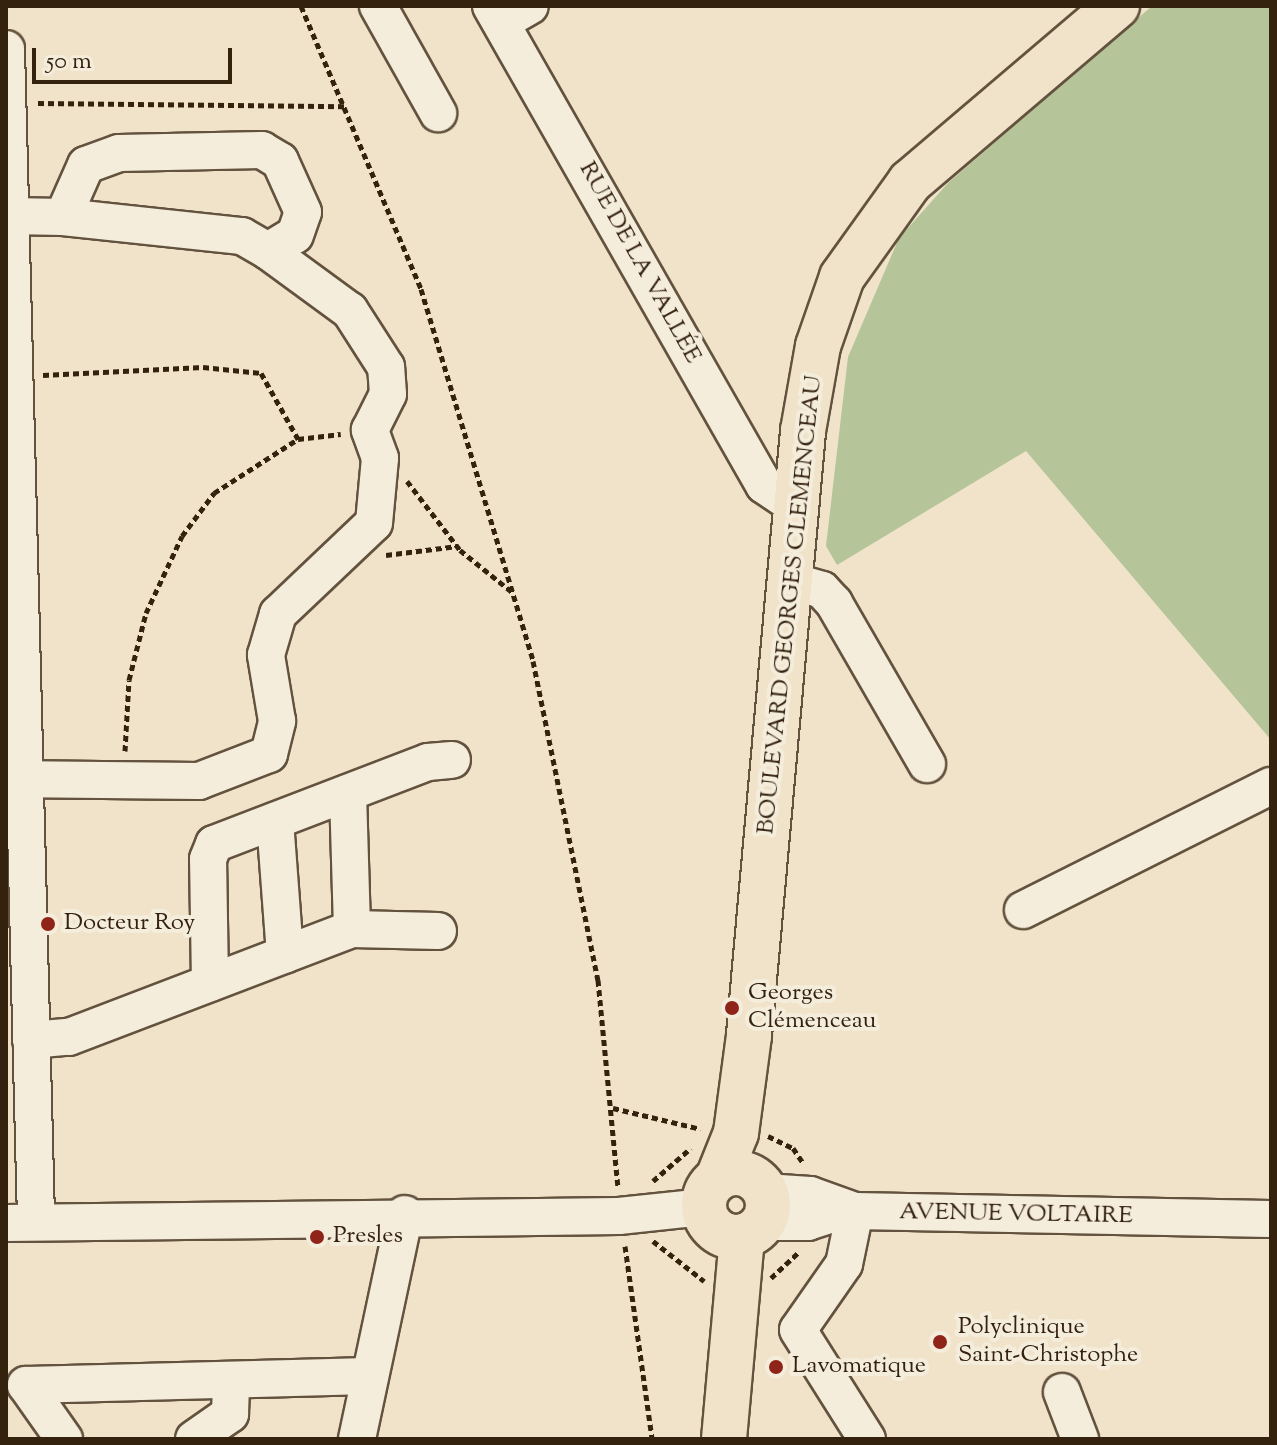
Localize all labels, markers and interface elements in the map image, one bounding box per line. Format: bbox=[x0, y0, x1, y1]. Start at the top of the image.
scale bar bbox=[36, 32, 236, 82]
text: 50 m bbox=[46, 45, 92, 79]
street label: RUE DE LA VALLÉE bbox=[572, 157, 706, 369]
street label: BOULEVARD GEORGES CLEMENCEAU bbox=[753, 374, 829, 836]
place label: Docteur Roy bbox=[64, 910, 195, 938]
marker: Docteur Roy bbox=[39, 915, 57, 933]
place label: Georges Clémenceau bbox=[748, 980, 876, 1036]
marker: Georges Clémenceau bbox=[723, 999, 741, 1017]
street label: AVENUE VOLTAIRE bbox=[899, 1199, 1133, 1231]
place label: Presles bbox=[333, 1223, 403, 1251]
marker: Presles bbox=[308, 1228, 326, 1246]
place label: Polyclinique Saint-Christophe bbox=[958, 1314, 1138, 1370]
marker: Polyclinique Saint-Christophe bbox=[929, 1331, 951, 1353]
place label: Lavomatique bbox=[792, 1353, 926, 1381]
marker: Lavomatique bbox=[767, 1358, 785, 1376]

